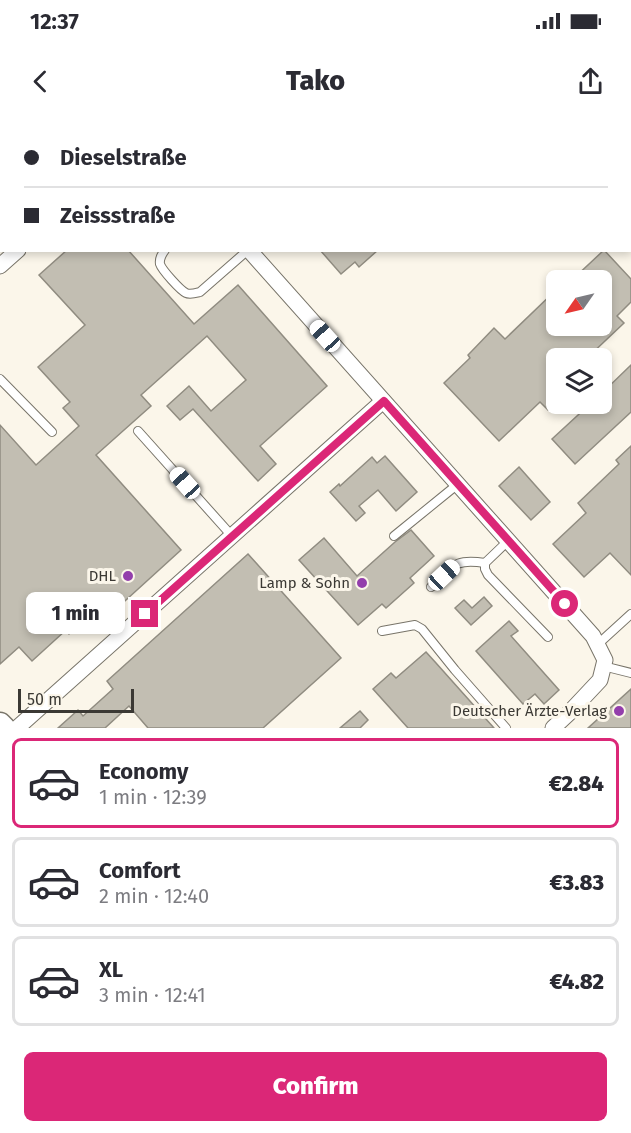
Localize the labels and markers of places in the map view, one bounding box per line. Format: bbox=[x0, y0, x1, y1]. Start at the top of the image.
place label: DHL bbox=[89, 567, 117, 585]
marker: DHL bbox=[121, 569, 135, 583]
place label: Lamp & Sohn bbox=[259, 574, 350, 592]
marker: Lamp & Sohn bbox=[355, 576, 369, 590]
place label: Deutscher Ärzte-Verlag bbox=[452, 702, 607, 720]
marker: Deutscher Ärzte-Verlag bbox=[612, 704, 626, 718]

